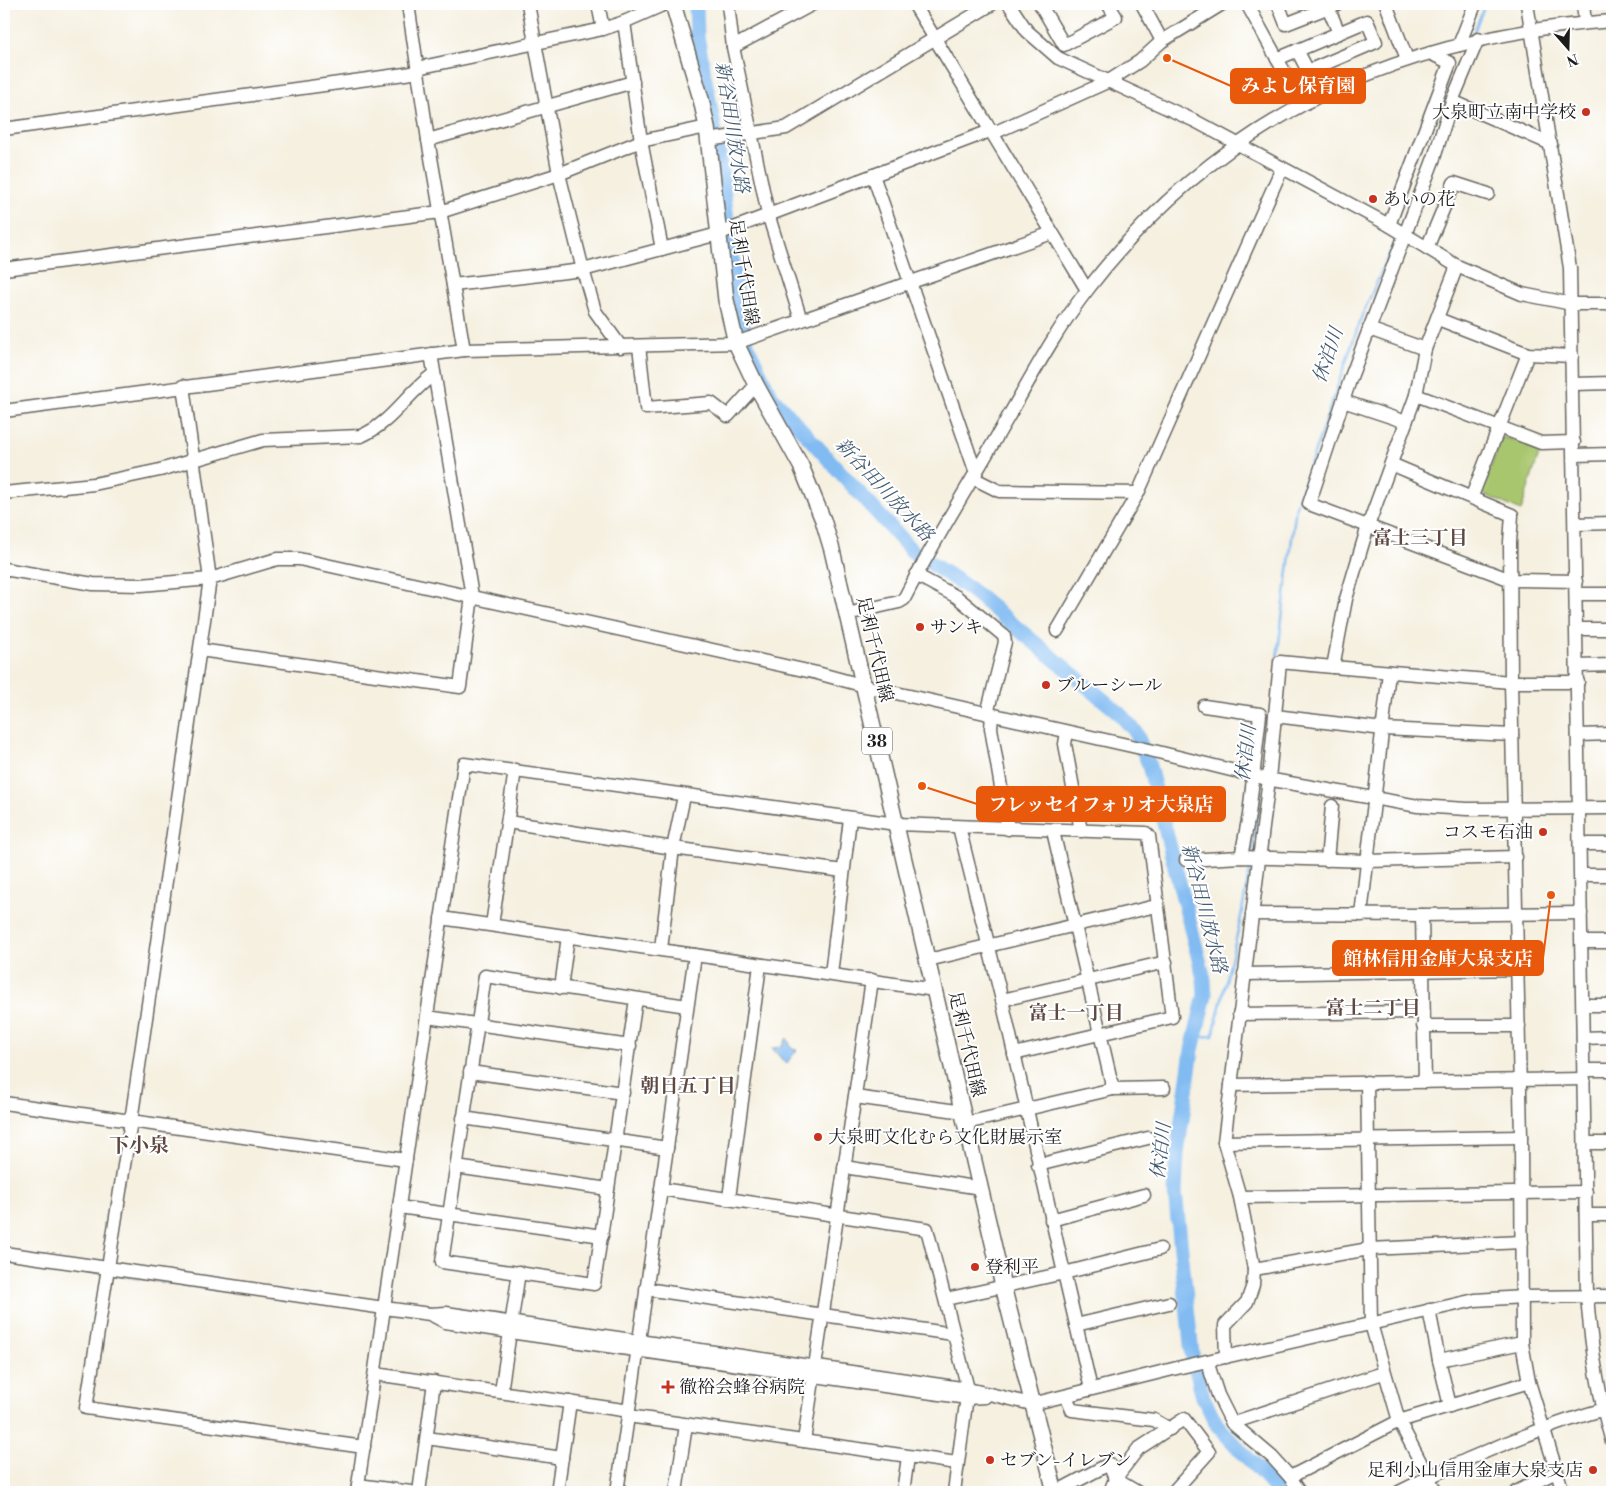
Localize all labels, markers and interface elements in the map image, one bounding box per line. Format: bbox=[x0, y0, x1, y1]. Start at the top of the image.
north arrow bbox=[1544, 22, 1594, 72]
text: N bbox=[1564, 49, 1580, 70]
water label: 新谷田川放水路 bbox=[710, 60, 755, 197]
callout: みよし保育園 bbox=[1231, 69, 1365, 103]
text: みよし保育園 bbox=[1241, 74, 1355, 98]
place label: 大泉町立南中学校 bbox=[1432, 101, 1576, 124]
marker: 大泉町立南中学校 bbox=[1580, 106, 1592, 118]
place label: あいの花 bbox=[1383, 188, 1455, 211]
marker: あいの花 bbox=[1367, 193, 1379, 205]
street label: 足利千代田線 bbox=[724, 217, 763, 327]
water label: 休泊川 bbox=[1307, 323, 1349, 386]
water label: 新谷田川放水路 bbox=[830, 433, 940, 548]
district label: 富士三丁目 bbox=[1372, 526, 1468, 550]
street label: 足利千代田線 bbox=[851, 594, 898, 704]
place label: サンキ bbox=[930, 616, 983, 639]
marker: サンキ bbox=[914, 621, 926, 633]
place label: ブルーシール bbox=[1056, 674, 1163, 697]
marker: ブルーシール bbox=[1040, 679, 1052, 691]
water label: 休泊川 bbox=[1231, 721, 1262, 783]
road number: 38 bbox=[862, 728, 892, 754]
callout: フレッセイフォリオ大泉店 bbox=[977, 787, 1225, 821]
text: フレッセイフォリオ大泉店 bbox=[989, 793, 1213, 817]
place label: コスモ石油 bbox=[1443, 821, 1533, 844]
marker: コスモ石油 bbox=[1537, 826, 1549, 838]
water label: 新谷田川放水路 bbox=[1176, 841, 1232, 978]
callout: 館林信用金庫大泉支店 bbox=[1333, 941, 1543, 975]
text: 館林信用金庫大泉支店 bbox=[1343, 947, 1533, 971]
street label: 足利千代田線 bbox=[943, 989, 990, 1099]
district label: 富士二丁目 bbox=[1325, 996, 1421, 1020]
district label: 富士一丁目 bbox=[1028, 1001, 1124, 1025]
district label: 朝日五丁目 bbox=[640, 1074, 736, 1098]
water label: 休泊川 bbox=[1146, 1119, 1177, 1181]
place label: 大泉町文化むら文化財展示室 bbox=[828, 1126, 1062, 1149]
marker: 大泉町文化むら文化財展示室 bbox=[812, 1131, 824, 1143]
district label: 下小泉 bbox=[109, 1134, 169, 1159]
place label: 登利平 bbox=[985, 1256, 1039, 1279]
marker: 登利平 bbox=[969, 1261, 981, 1273]
place label: 徹裕会蜂谷病院 bbox=[679, 1376, 805, 1399]
marker: 徹裕会蜂谷病院 bbox=[661, 1380, 675, 1394]
place label: セブン-イレブン bbox=[1000, 1449, 1132, 1472]
marker: セブン-イレブン bbox=[984, 1454, 996, 1466]
place label: 足利小山信用金庫大泉支店 bbox=[1367, 1459, 1583, 1482]
marker: 足利小山信用金庫大泉支店 bbox=[1587, 1464, 1599, 1476]

